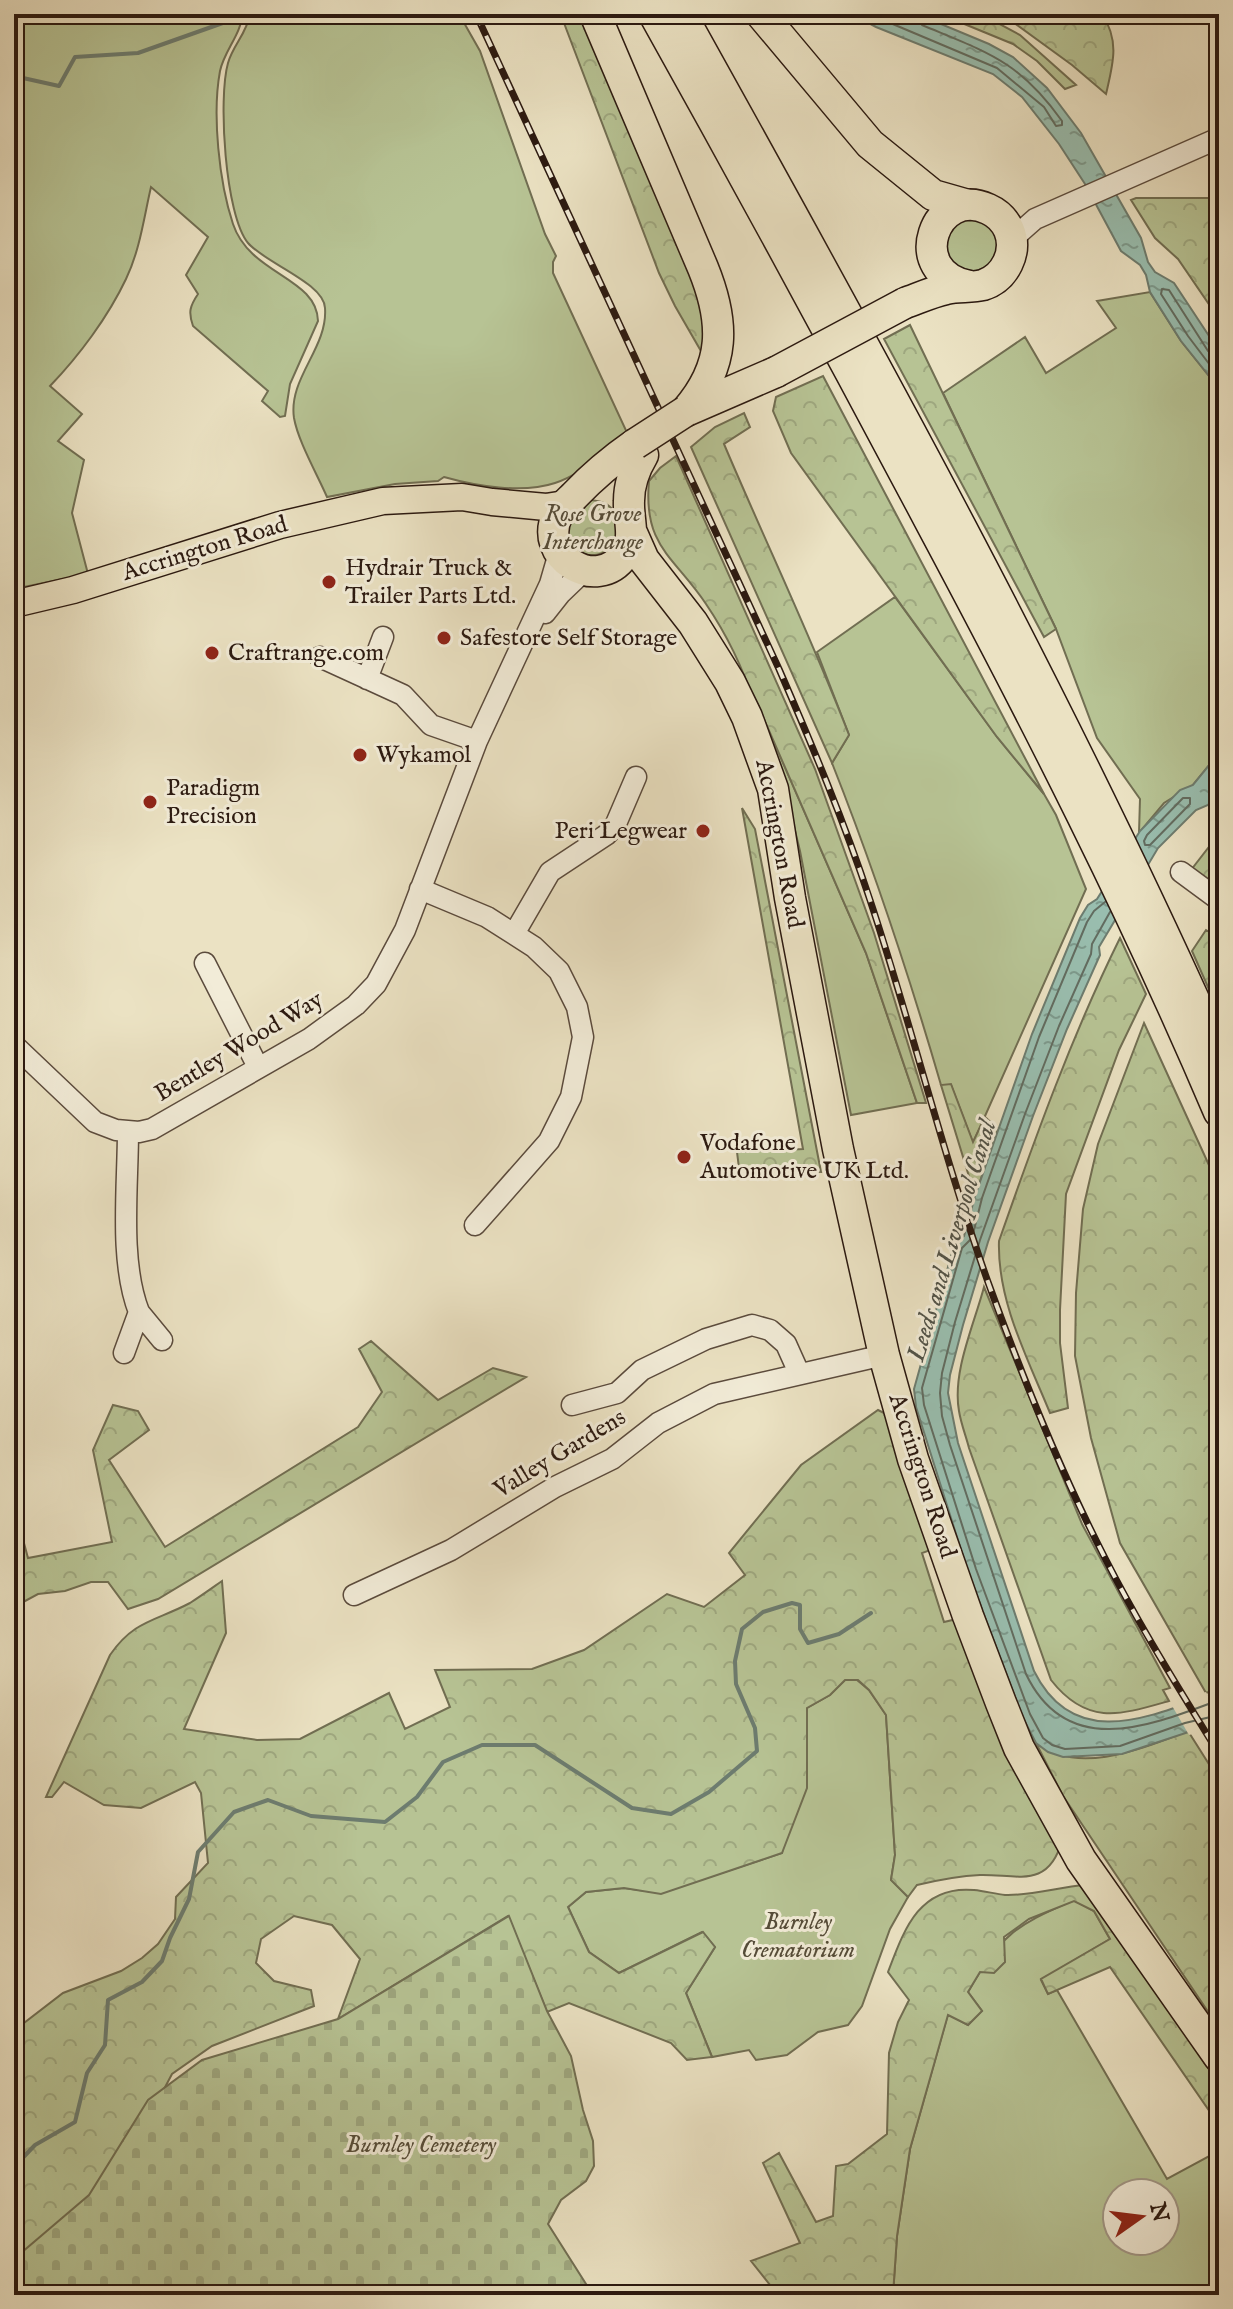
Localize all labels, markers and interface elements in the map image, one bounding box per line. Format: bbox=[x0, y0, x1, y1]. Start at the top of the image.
park label: Rose Grove Interchange bbox=[542, 499, 643, 558]
street label: Accrington Road bbox=[118, 509, 292, 589]
place label: Hydrair Truck & Trailer Parts Ltd. bbox=[345, 553, 516, 612]
marker: Hydrair Truck & Trailer Parts Ltd. bbox=[320, 573, 338, 591]
place label: Safestore Self Storage bbox=[460, 623, 677, 654]
marker: Safestore Self Storage bbox=[435, 629, 453, 647]
place label: Craftrange.com bbox=[228, 638, 384, 669]
marker: Craftrange.com bbox=[203, 644, 221, 662]
place label: Wykamol bbox=[376, 740, 472, 771]
marker: Wykamol bbox=[351, 746, 369, 764]
street label: Accrington Road bbox=[747, 756, 811, 931]
place label: Paradigm Precision bbox=[166, 773, 260, 832]
marker: Paradigm Precision bbox=[141, 793, 159, 811]
place label: Peri Legwear bbox=[554, 816, 687, 847]
marker: Peri Legwear bbox=[694, 822, 712, 840]
street label: Bentley Wood Way bbox=[149, 984, 329, 1110]
water label: Leeds and Liverpool Canal bbox=[899, 1115, 1005, 1367]
place label: Vodafone Automotive UK Ltd. bbox=[699, 1128, 909, 1187]
marker: Vodafone Automotive UK Ltd. bbox=[675, 1148, 693, 1166]
street label: Accrington Road bbox=[880, 1389, 963, 1562]
street label: Valley Gardens bbox=[487, 1402, 632, 1506]
park label: Burnley Crematorium bbox=[741, 1907, 855, 1966]
park label: Burnley Cemetery bbox=[346, 2130, 497, 2161]
north arrow bbox=[1101, 2177, 1181, 2257]
text: N bbox=[1142, 2199, 1174, 2225]

